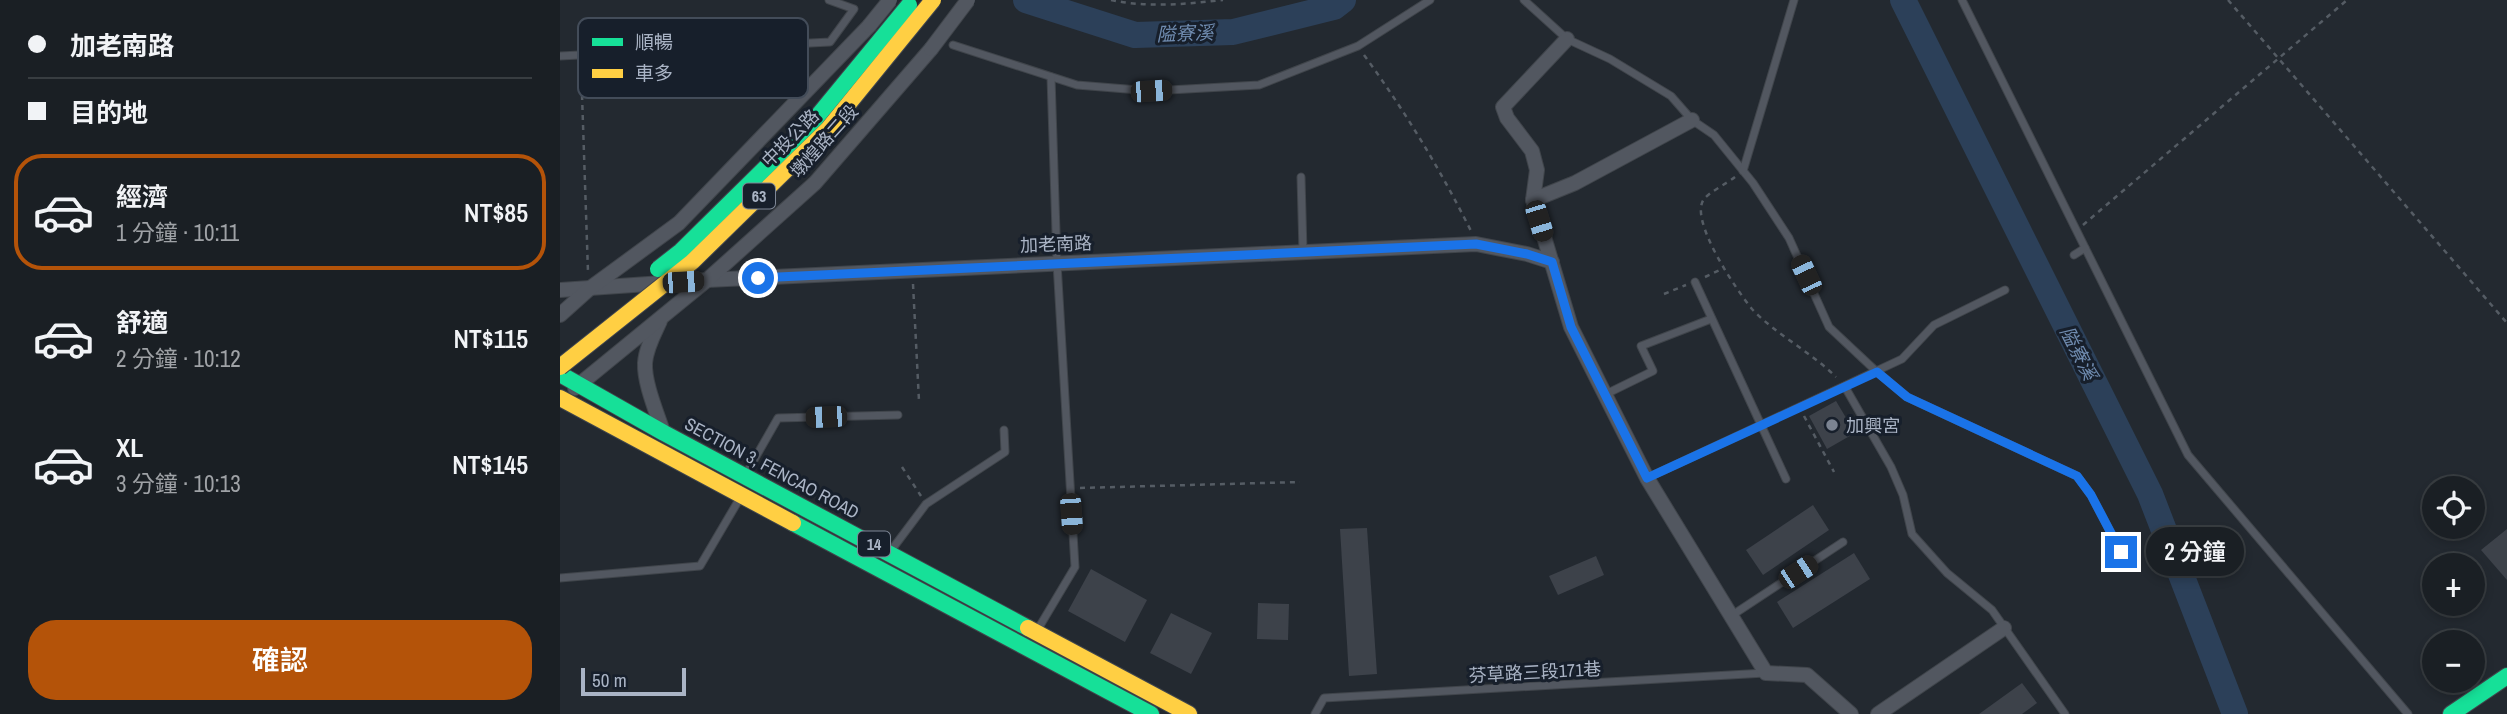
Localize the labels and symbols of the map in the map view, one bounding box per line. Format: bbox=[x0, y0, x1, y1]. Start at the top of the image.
legend bbox=[578, 18, 808, 98]
water label: 隘寮溪 bbox=[1156, 19, 1217, 47]
text: 順暢 bbox=[635, 29, 673, 55]
text: 車多 bbox=[635, 60, 673, 86]
car bbox=[1130, 79, 1173, 103]
street label: 墩煌路二段 bbox=[785, 99, 863, 183]
street label: 中投公路 bbox=[756, 104, 824, 172]
road number: 63 bbox=[743, 184, 775, 208]
car bbox=[1523, 198, 1556, 244]
street label: 加老南路 bbox=[1020, 230, 1092, 258]
car bbox=[1788, 252, 1825, 298]
route start bbox=[742, 262, 774, 294]
car bbox=[662, 270, 705, 294]
water label: 隘寮溪 bbox=[2054, 322, 2105, 387]
car bbox=[805, 406, 848, 428]
street label: SECTION 3, FENCAO ROAD bbox=[680, 411, 864, 525]
place label: 加興宮 bbox=[1846, 413, 1900, 438]
marker: 加興宮 bbox=[1824, 417, 1840, 433]
car bbox=[1060, 492, 1083, 536]
callout: 2 分鐘 bbox=[2146, 528, 2244, 576]
road number: 14 bbox=[858, 531, 890, 556]
route end bbox=[2105, 536, 2137, 568]
car bbox=[1775, 552, 1822, 592]
street label: 芬草路三段171巷 bbox=[1468, 656, 1602, 688]
scale bar bbox=[581, 665, 686, 697]

